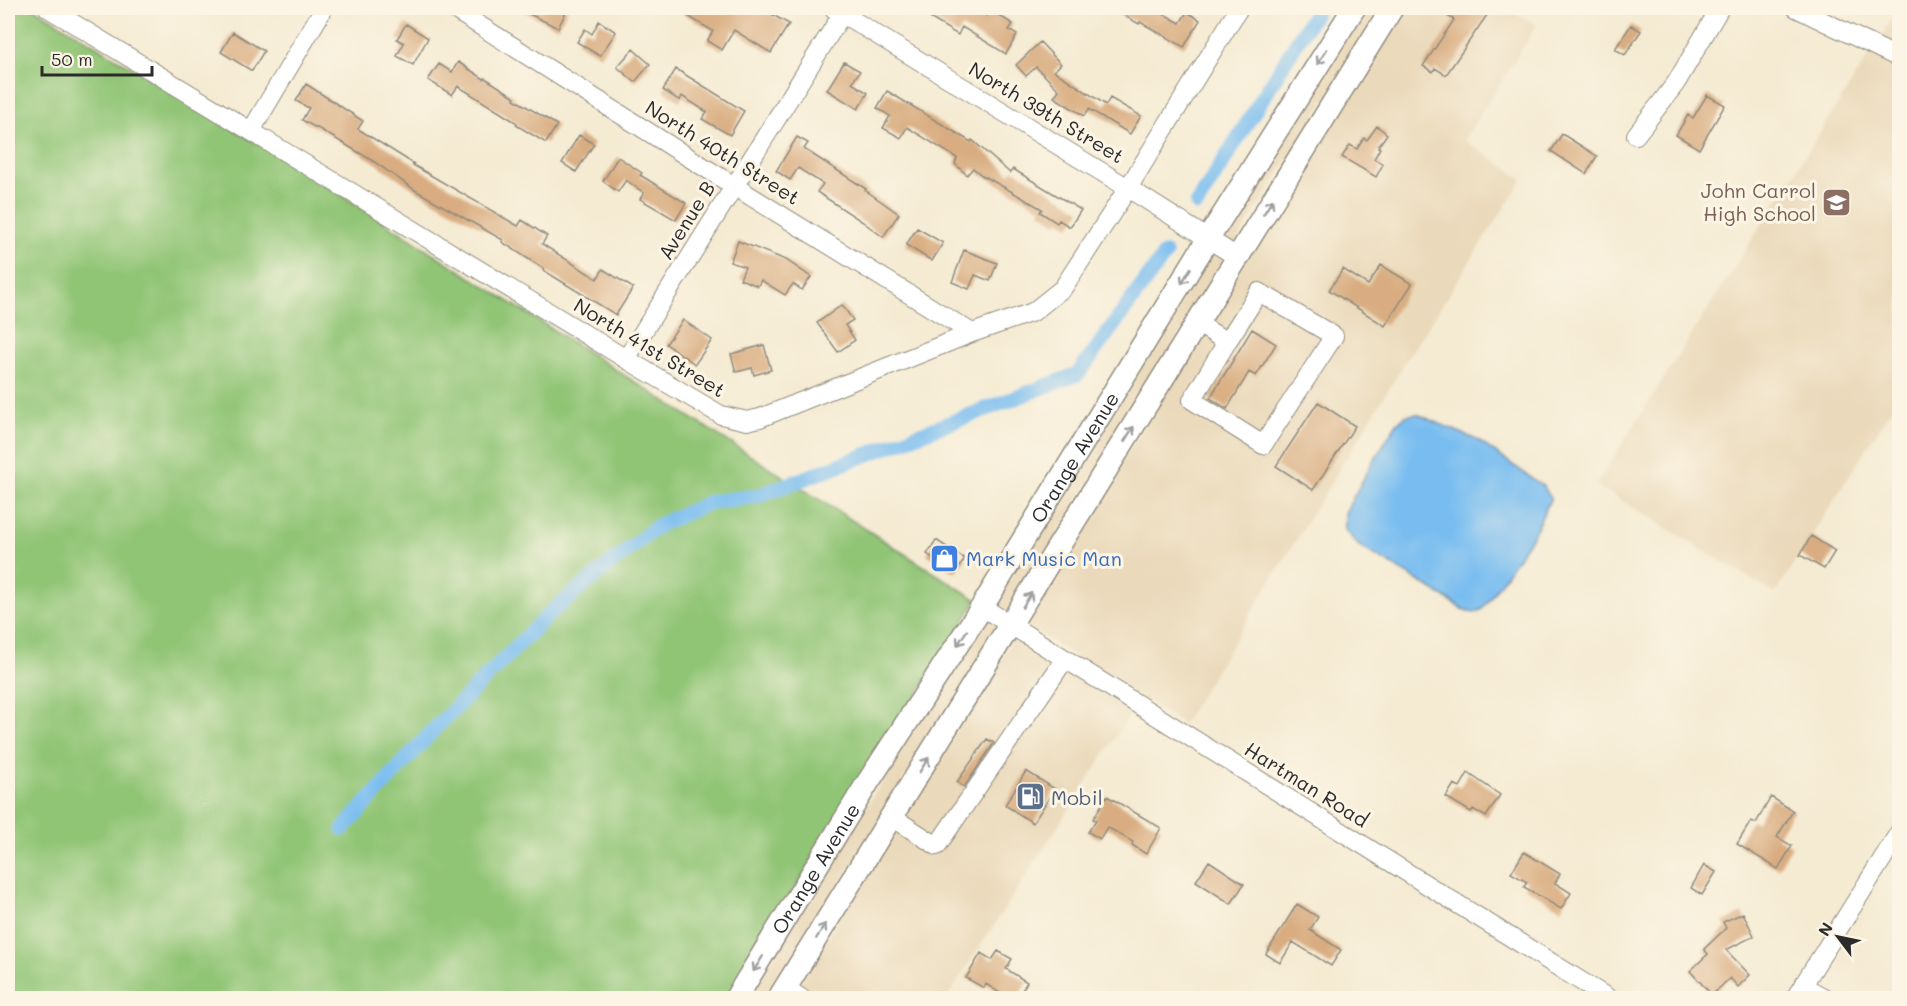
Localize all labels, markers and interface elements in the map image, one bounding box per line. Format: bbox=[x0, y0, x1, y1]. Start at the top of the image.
scale bar bbox=[42, 39, 152, 77]
text: 50 m bbox=[51, 47, 93, 71]
one-way arrow bbox=[1316, 48, 1328, 65]
street label: North 39th Street bbox=[965, 55, 1129, 169]
street label: North 40th Street bbox=[641, 94, 805, 210]
street label: Avenue B bbox=[652, 176, 720, 264]
place label: John Carrol High School bbox=[1701, 177, 1816, 226]
school or university icon: John Carrol High School bbox=[1821, 186, 1853, 218]
one-way arrow bbox=[1263, 199, 1275, 216]
one-way arrow bbox=[1179, 267, 1191, 284]
street label: North 41st Street bbox=[569, 291, 731, 403]
street label: Orange Avenue bbox=[1024, 387, 1124, 527]
one-way arrow bbox=[1122, 425, 1135, 442]
shop icon: Mark Music Man bbox=[929, 542, 961, 574]
place label: Mark Music Man bbox=[966, 545, 1122, 571]
one-way arrow bbox=[1021, 592, 1033, 609]
one-way arrow bbox=[956, 629, 968, 646]
street label: Hartman Road bbox=[1240, 736, 1374, 832]
one-way arrow bbox=[918, 757, 930, 774]
fuel station icon: Mobil bbox=[1014, 781, 1046, 813]
place label: Mobil bbox=[1051, 784, 1103, 810]
street label: Orange Avenue bbox=[765, 798, 865, 939]
north arrow bbox=[1808, 907, 1868, 967]
text: N bbox=[1813, 918, 1837, 940]
one-way arrow bbox=[815, 923, 827, 940]
one-way arrow bbox=[751, 955, 764, 972]

